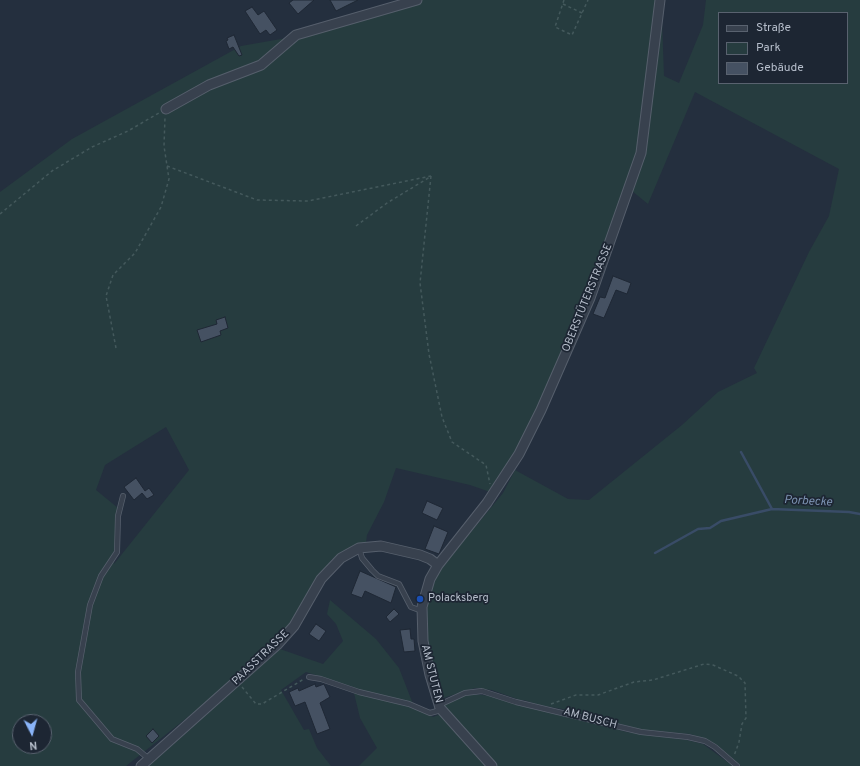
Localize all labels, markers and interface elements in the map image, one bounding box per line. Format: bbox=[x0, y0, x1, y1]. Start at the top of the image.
legend bbox=[718, 12, 848, 84]
text: Straße bbox=[756, 20, 791, 36]
text: Park bbox=[756, 40, 781, 56]
text: Gebäude bbox=[756, 60, 804, 76]
street label: OBERSTÜTERSTRASSE bbox=[560, 242, 616, 354]
water label: Porbecke bbox=[784, 494, 832, 510]
place label: Polacksberg bbox=[428, 592, 489, 606]
marker: Polacksberg bbox=[415, 594, 425, 604]
street label: PAASSTRASSE bbox=[230, 628, 292, 688]
street label: AM STUTEN bbox=[417, 643, 445, 705]
street label: AM BUSCH bbox=[562, 706, 618, 732]
north arrow bbox=[12, 714, 52, 754]
text: N bbox=[28, 738, 38, 752]

